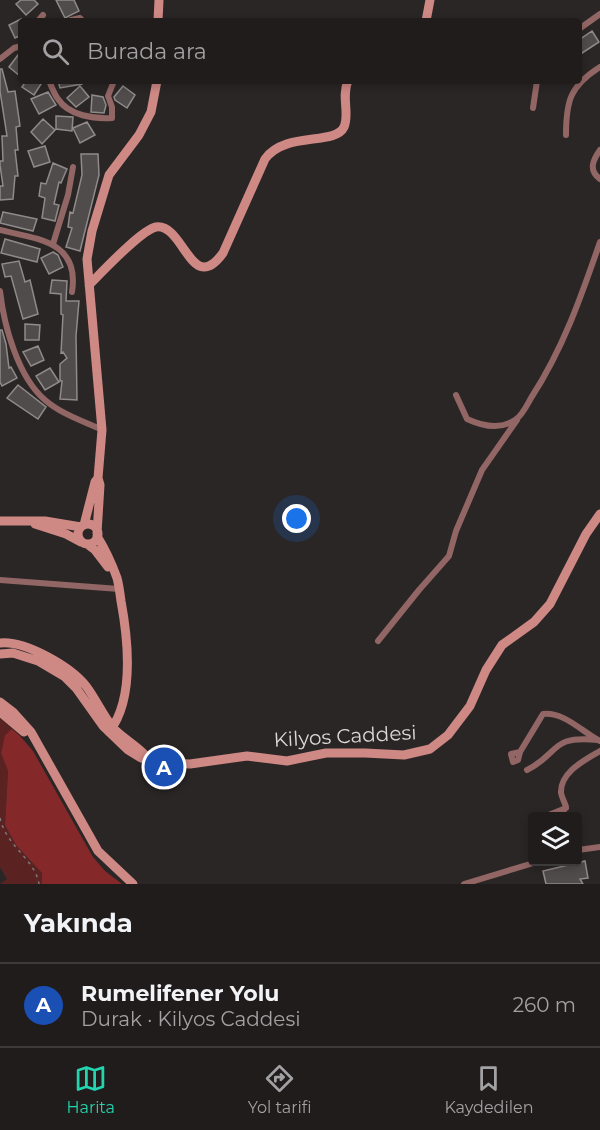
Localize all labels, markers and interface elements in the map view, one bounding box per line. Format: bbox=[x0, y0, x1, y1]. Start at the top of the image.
search box bbox=[18, 18, 582, 84]
icon: search bbox=[39, 35, 72, 68]
text: Burada ara bbox=[87, 38, 207, 65]
your location bbox=[282, 504, 311, 533]
street label: Kilyos Caddesi bbox=[273, 720, 417, 752]
pin: A bbox=[144, 744, 184, 789]
map controls bbox=[528, 812, 582, 866]
button: layers bbox=[528, 812, 582, 866]
text: Yakında bbox=[24, 907, 133, 939]
text: Rumelifener Yolu bbox=[81, 980, 279, 1007]
text: A bbox=[36, 993, 51, 1017]
text: 260 m bbox=[513, 993, 576, 1017]
text: Durak · Kilyos Caddesi bbox=[81, 1007, 301, 1031]
tab: Harita bbox=[66, 1062, 115, 1117]
tab: Yol tarifi bbox=[248, 1062, 312, 1117]
tab: Kaydedilen bbox=[444, 1062, 534, 1117]

